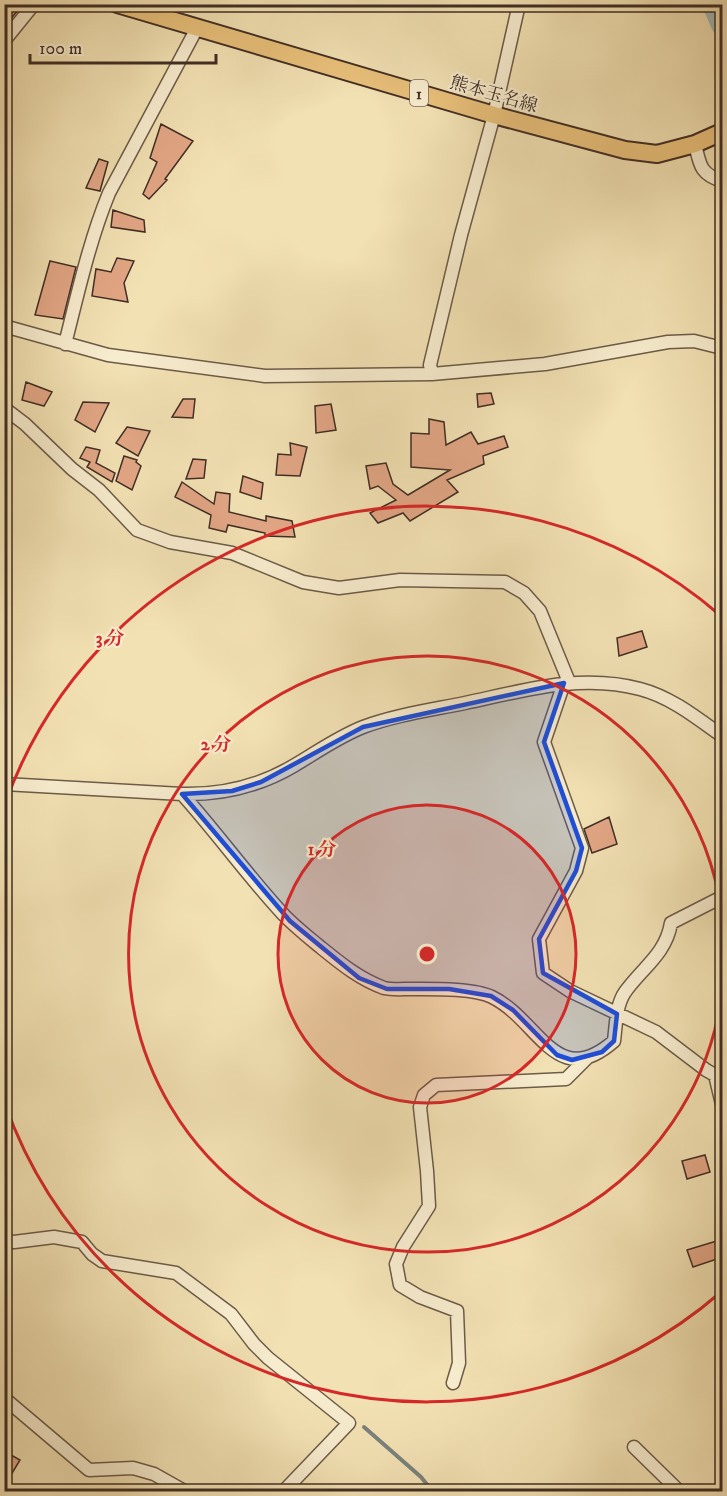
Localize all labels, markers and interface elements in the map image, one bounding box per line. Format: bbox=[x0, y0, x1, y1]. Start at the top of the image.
scale bar bbox=[30, 27, 216, 65]
text: 100 m bbox=[39, 38, 82, 60]
street label: 熊本玉名線 bbox=[447, 72, 540, 118]
road number: 1 bbox=[410, 80, 428, 106]
text: 3 分 bbox=[96, 628, 124, 650]
text: 2 分 bbox=[201, 734, 231, 756]
text: 1 分 bbox=[308, 839, 336, 861]
centre of rings bbox=[417, 944, 437, 964]

